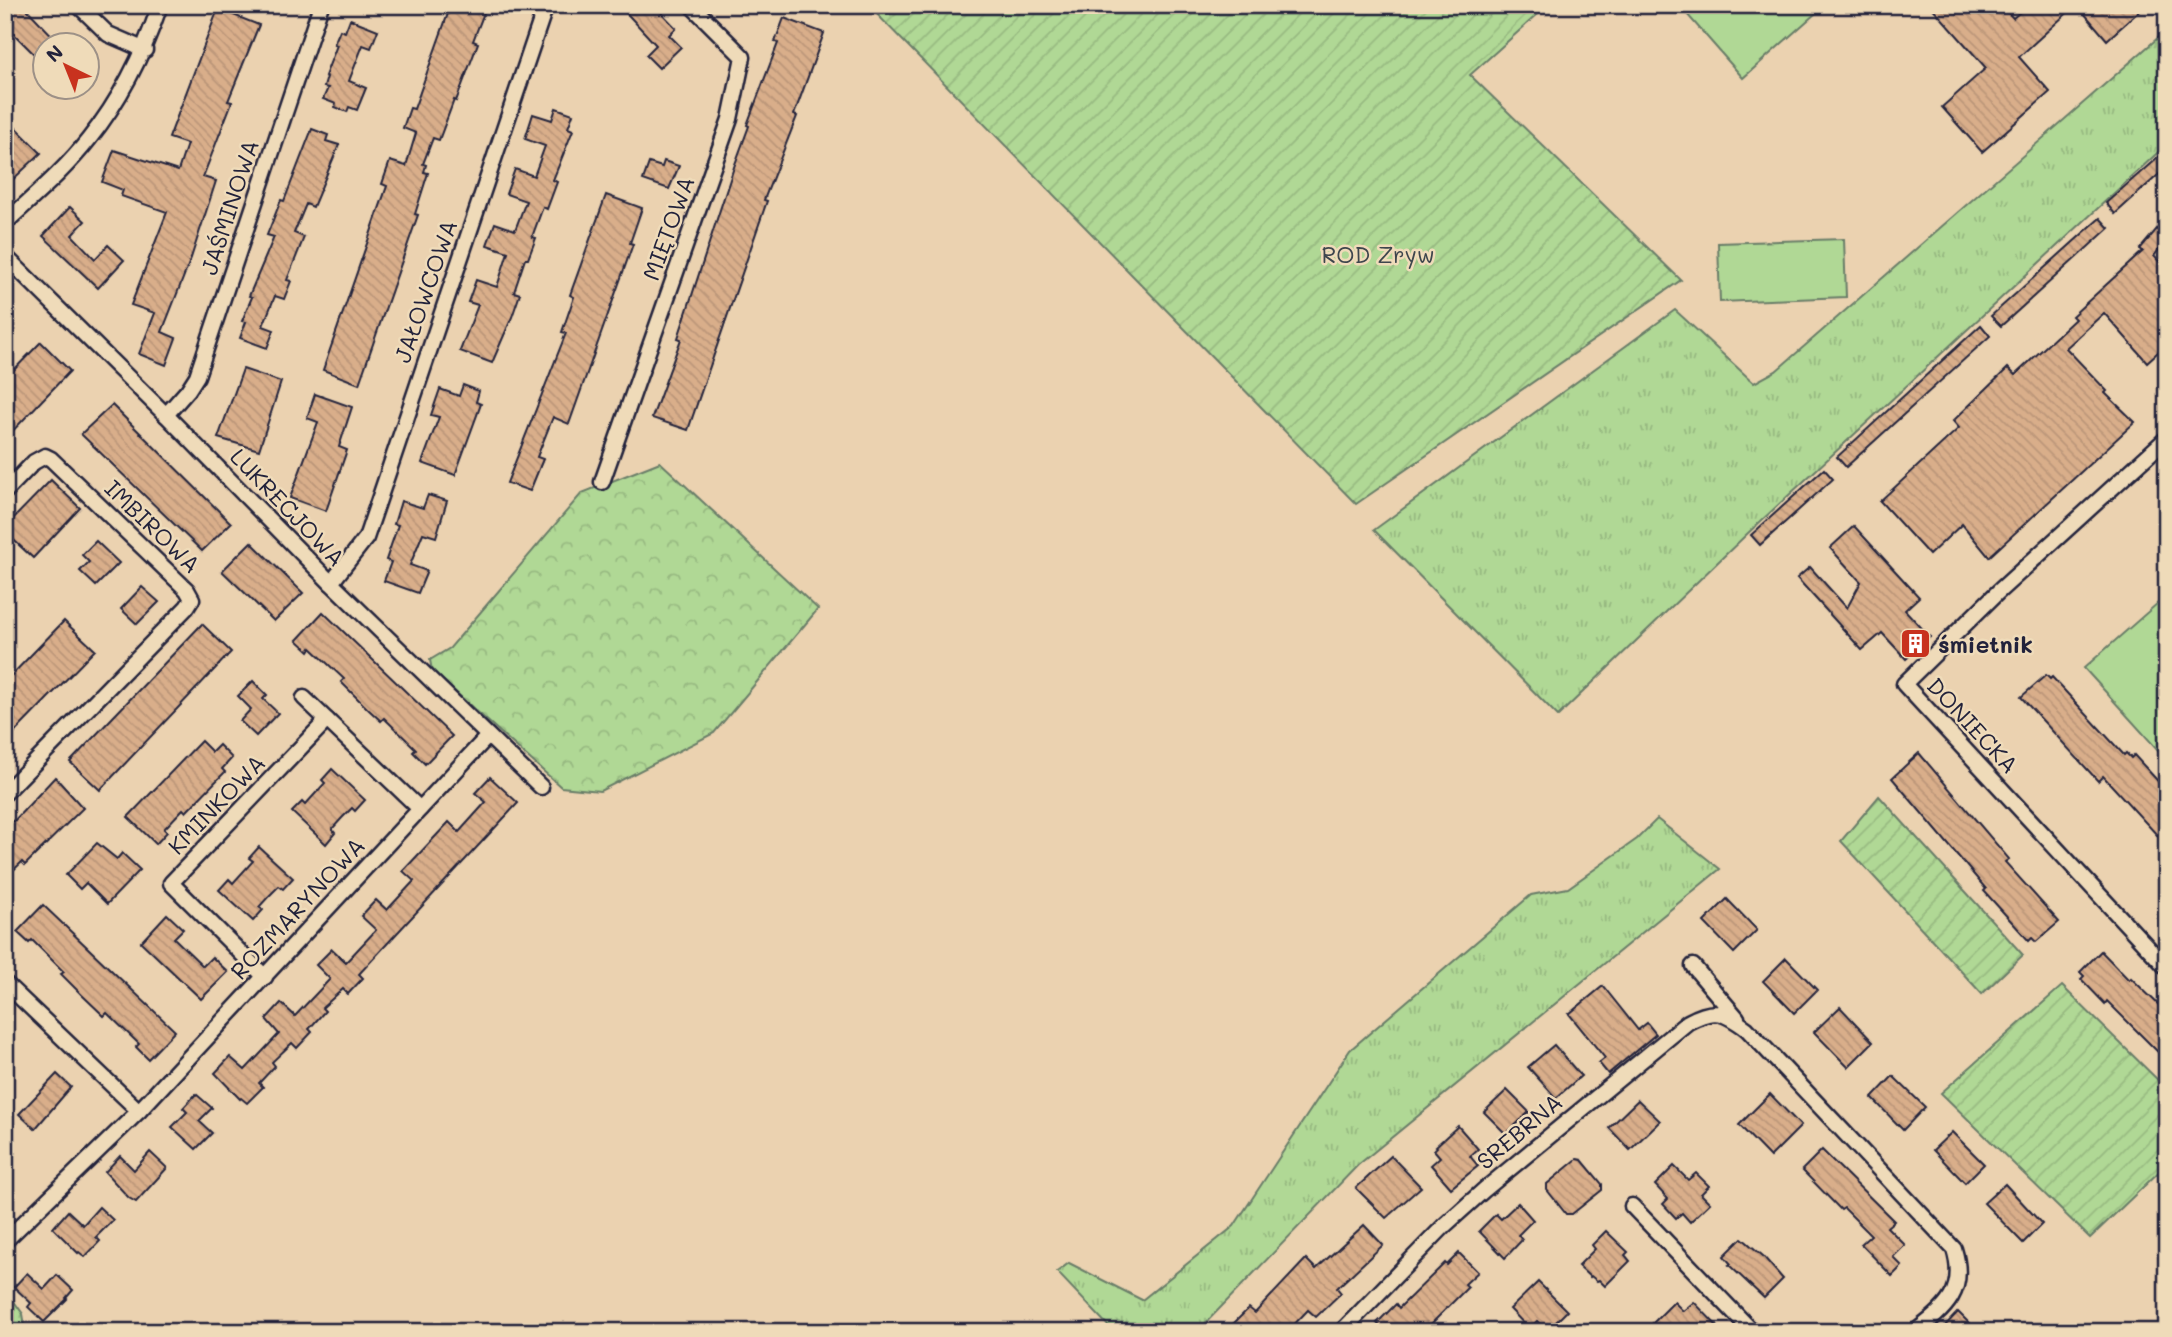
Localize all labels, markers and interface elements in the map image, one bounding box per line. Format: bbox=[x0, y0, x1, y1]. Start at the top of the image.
north arrow bbox=[32, 32, 102, 102]
text: N bbox=[40, 39, 68, 67]
street label: JAŚMINOWA bbox=[193, 136, 265, 278]
street label: MIĘTOWA bbox=[635, 172, 701, 284]
street label: JAŁOWCOWA bbox=[387, 216, 463, 366]
park label: ROD Zryw bbox=[1322, 239, 1435, 269]
street label: LUKRECJOWA bbox=[224, 442, 352, 572]
street label: IMBIROWA bbox=[99, 473, 207, 579]
building icon: śmietnik bbox=[1898, 627, 1932, 661]
place label: śmietnik bbox=[1938, 629, 2033, 659]
street label: DONIECKA bbox=[1921, 671, 2025, 779]
street label: KMINKOWA bbox=[161, 748, 271, 860]
street label: ROZMARYNOWA bbox=[223, 831, 371, 985]
street label: SREBRNA bbox=[1470, 1086, 1568, 1176]

